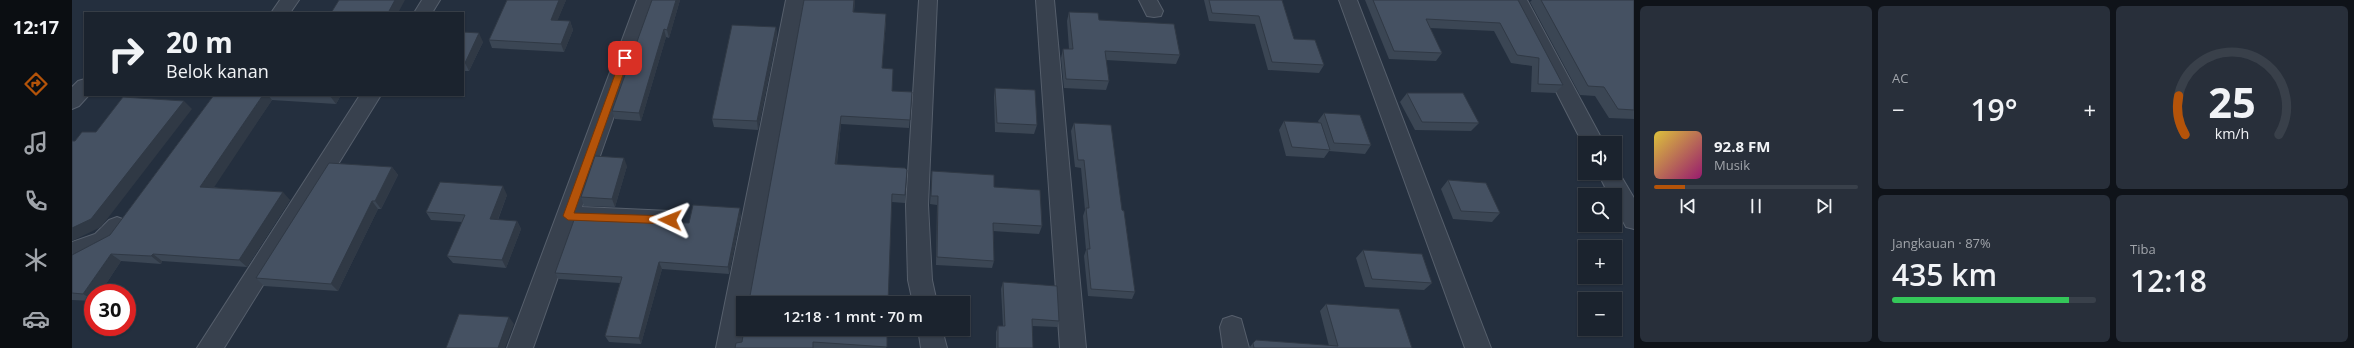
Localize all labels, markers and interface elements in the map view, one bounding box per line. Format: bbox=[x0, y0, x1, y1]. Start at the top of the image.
text: 12:17 bbox=[13, 15, 59, 39]
text: 20 m bbox=[166, 23, 233, 61]
icon: right bbox=[100, 28, 152, 80]
pin bbox=[608, 41, 642, 75]
icon: arrive bbox=[614, 47, 636, 69]
text: Belok kanan bbox=[166, 59, 269, 83]
text: AC bbox=[1892, 69, 1908, 87]
icon: directions bbox=[22, 70, 50, 98]
text: 25 bbox=[2208, 74, 2256, 130]
text: 19° bbox=[1970, 89, 2018, 130]
text: − bbox=[1892, 94, 1905, 124]
text: + bbox=[2083, 94, 2096, 124]
text: km/h bbox=[2215, 124, 2249, 143]
icon: music bbox=[22, 129, 50, 157]
map controls bbox=[1578, 136, 1622, 336]
button: sound bbox=[1578, 136, 1622, 180]
text: 92.8 FM bbox=[1714, 136, 1770, 156]
text: Musik bbox=[1714, 156, 1750, 174]
icon: phone bbox=[22, 187, 50, 215]
button: search bbox=[1578, 188, 1622, 232]
icon: previous bbox=[1677, 195, 1699, 217]
icon: pause bbox=[1745, 195, 1767, 217]
icon: next bbox=[1813, 195, 1835, 217]
position arrow bbox=[649, 199, 691, 241]
text: Jangkauan · 87% bbox=[1892, 234, 1991, 252]
button: + bbox=[1578, 240, 1622, 284]
text: Tiba bbox=[2130, 240, 2156, 258]
icon: climate bbox=[22, 246, 50, 274]
text: 435 km bbox=[1892, 254, 1997, 295]
text: 12:18 bbox=[2130, 260, 2207, 301]
speed limit sign: 30 bbox=[84, 284, 136, 336]
button: − bbox=[1578, 292, 1622, 336]
icon: car bbox=[22, 305, 50, 333]
text: 12:18 · 1 mnt · 70 m bbox=[783, 306, 923, 326]

